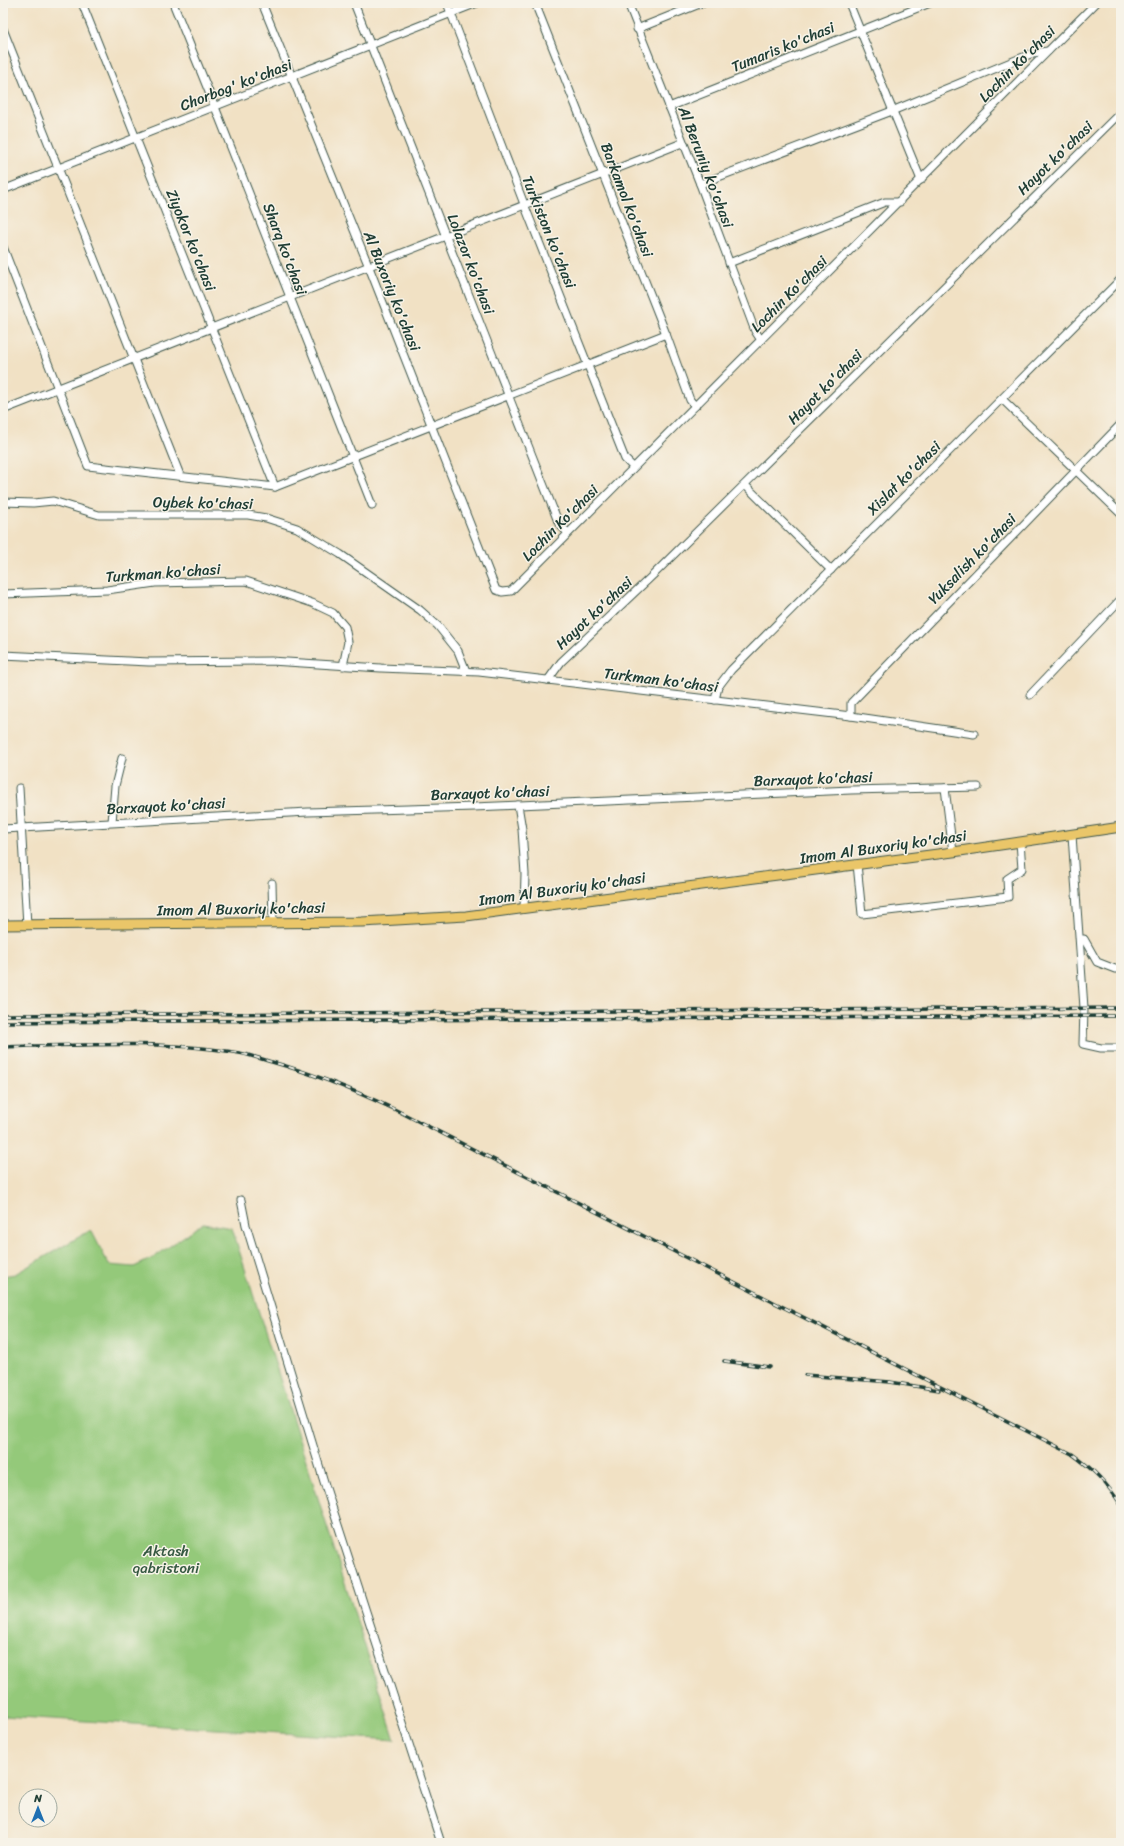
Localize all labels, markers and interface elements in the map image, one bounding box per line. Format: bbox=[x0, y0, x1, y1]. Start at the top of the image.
street label: Tumaris ko'chasi bbox=[727, 14, 839, 80]
street label: Lochin Ko'chasi bbox=[972, 19, 1062, 109]
street label: Chorbog' ko'chasi bbox=[176, 51, 297, 118]
street label: Al Beruniy ko'chasi bbox=[670, 101, 741, 232]
street label: Hayot ko'chasi bbox=[1011, 114, 1100, 201]
street label: Barkamol ko'chasi bbox=[593, 139, 661, 262]
street label: Turkiston ko'chasi bbox=[515, 172, 584, 293]
street label: Ziyokor ko'chasi bbox=[159, 185, 224, 296]
street label: Sharq ko'chasi bbox=[255, 199, 315, 300]
street label: Lolazor ko'chasi bbox=[440, 210, 502, 319]
street label: Al Buxoriy ko'chasi bbox=[356, 226, 428, 356]
street label: Lochin Ko'chasi bbox=[744, 249, 834, 339]
street label: Hayot ko'chasi bbox=[781, 342, 870, 431]
street label: Xislat ko'chasi bbox=[860, 434, 948, 522]
street label: Lochin Ko'chasi bbox=[515, 478, 605, 568]
street label: Oybek ko'chasi bbox=[153, 489, 254, 517]
street label: Yuksalish ko'chasi bbox=[921, 507, 1023, 611]
street label: Turkman ko'chasi bbox=[105, 556, 222, 590]
street label: Hayot ko'chasi bbox=[549, 569, 639, 656]
street label: Turkman ko'chasi bbox=[602, 660, 721, 700]
street label: Barxayot ko'chasi bbox=[753, 764, 874, 794]
street label: Barxayot ko'chasi bbox=[430, 778, 551, 808]
street label: Barxayot ko'chasi bbox=[106, 790, 227, 822]
street label: Imom Al Buxoriy ko'chasi bbox=[797, 822, 969, 872]
street label: Imom Al Buxoriy ko'chasi bbox=[476, 864, 648, 914]
street label: Imom Al Buxoriy ko'chasi bbox=[156, 895, 326, 923]
park label: Aktash qabristoni bbox=[133, 1538, 200, 1581]
north arrow bbox=[18, 1788, 58, 1828]
text: N bbox=[33, 1789, 42, 1808]

